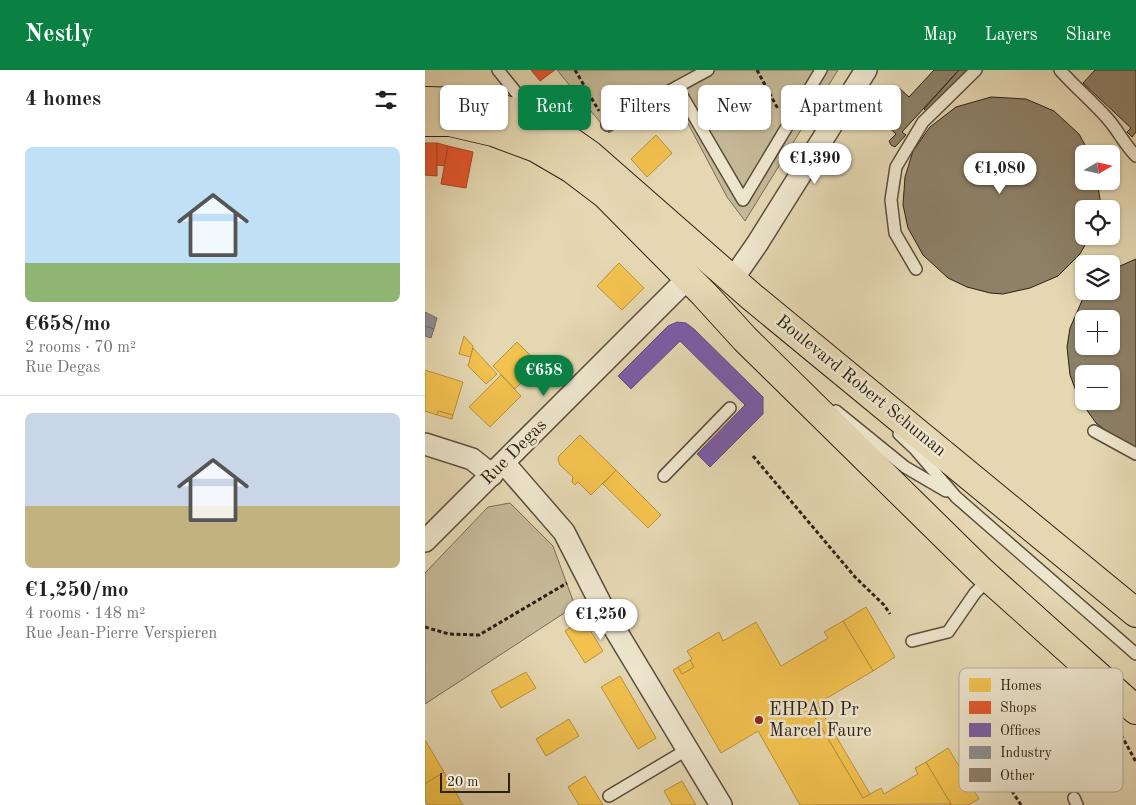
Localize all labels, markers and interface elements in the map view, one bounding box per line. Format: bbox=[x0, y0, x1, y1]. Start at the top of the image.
text: Nestly bbox=[25, 23, 94, 47]
text: Map bbox=[923, 26, 957, 44]
text: Layers bbox=[985, 26, 1037, 44]
text: Share bbox=[1065, 26, 1111, 44]
chip: Buy bbox=[440, 85, 508, 130]
chip: Rent bbox=[518, 85, 591, 130]
chip: Filters bbox=[601, 85, 688, 130]
chip: New bbox=[698, 85, 771, 130]
chip: Apartment bbox=[781, 85, 901, 130]
icon: filters bbox=[372, 86, 400, 114]
text: 4 homes bbox=[25, 89, 101, 110]
pin: €1,390 bbox=[774, 142, 856, 185]
north arrow bbox=[1075, 145, 1120, 190]
map controls bbox=[1075, 145, 1120, 410]
text: €1,390 bbox=[790, 151, 840, 167]
pin: €1,080 bbox=[959, 152, 1041, 195]
text: €1,080 bbox=[975, 161, 1025, 177]
icon: home bbox=[168, 180, 258, 270]
button: locate bbox=[1075, 200, 1120, 245]
button: layers bbox=[1075, 255, 1120, 300]
button: + bbox=[1075, 310, 1120, 355]
street label: Boulevard Robert Schuman bbox=[773, 312, 950, 460]
text: €658/mo bbox=[25, 314, 111, 335]
text: 2 rooms · 70 m² bbox=[25, 340, 136, 356]
pin: €658 bbox=[514, 354, 574, 397]
text: Rue Degas bbox=[25, 360, 100, 376]
text: €658 bbox=[525, 363, 563, 379]
button: − bbox=[1075, 365, 1120, 410]
street label: Rue Degas bbox=[478, 416, 550, 488]
icon: home bbox=[168, 445, 258, 535]
text: €1,250/mo bbox=[25, 580, 129, 601]
pin: €1,250 bbox=[560, 598, 642, 641]
text: 4 rooms · 148 m² bbox=[25, 606, 145, 622]
text: €1,250 bbox=[576, 607, 626, 623]
text: Rue Jean-Pierre Verspieren bbox=[25, 626, 217, 642]
legend bbox=[959, 668, 1123, 792]
text: Homes bbox=[1000, 679, 1042, 693]
place label: EHPAD Pr Marcel Faure bbox=[769, 701, 872, 740]
text: Shops bbox=[1000, 701, 1037, 715]
marker: EHPAD Pr Marcel Faure bbox=[753, 714, 765, 726]
text: Offices bbox=[1000, 724, 1040, 738]
text: Industry bbox=[1000, 746, 1053, 760]
text: Other bbox=[1000, 769, 1035, 783]
scale bar bbox=[440, 770, 510, 793]
text: 20 m bbox=[447, 775, 478, 789]

